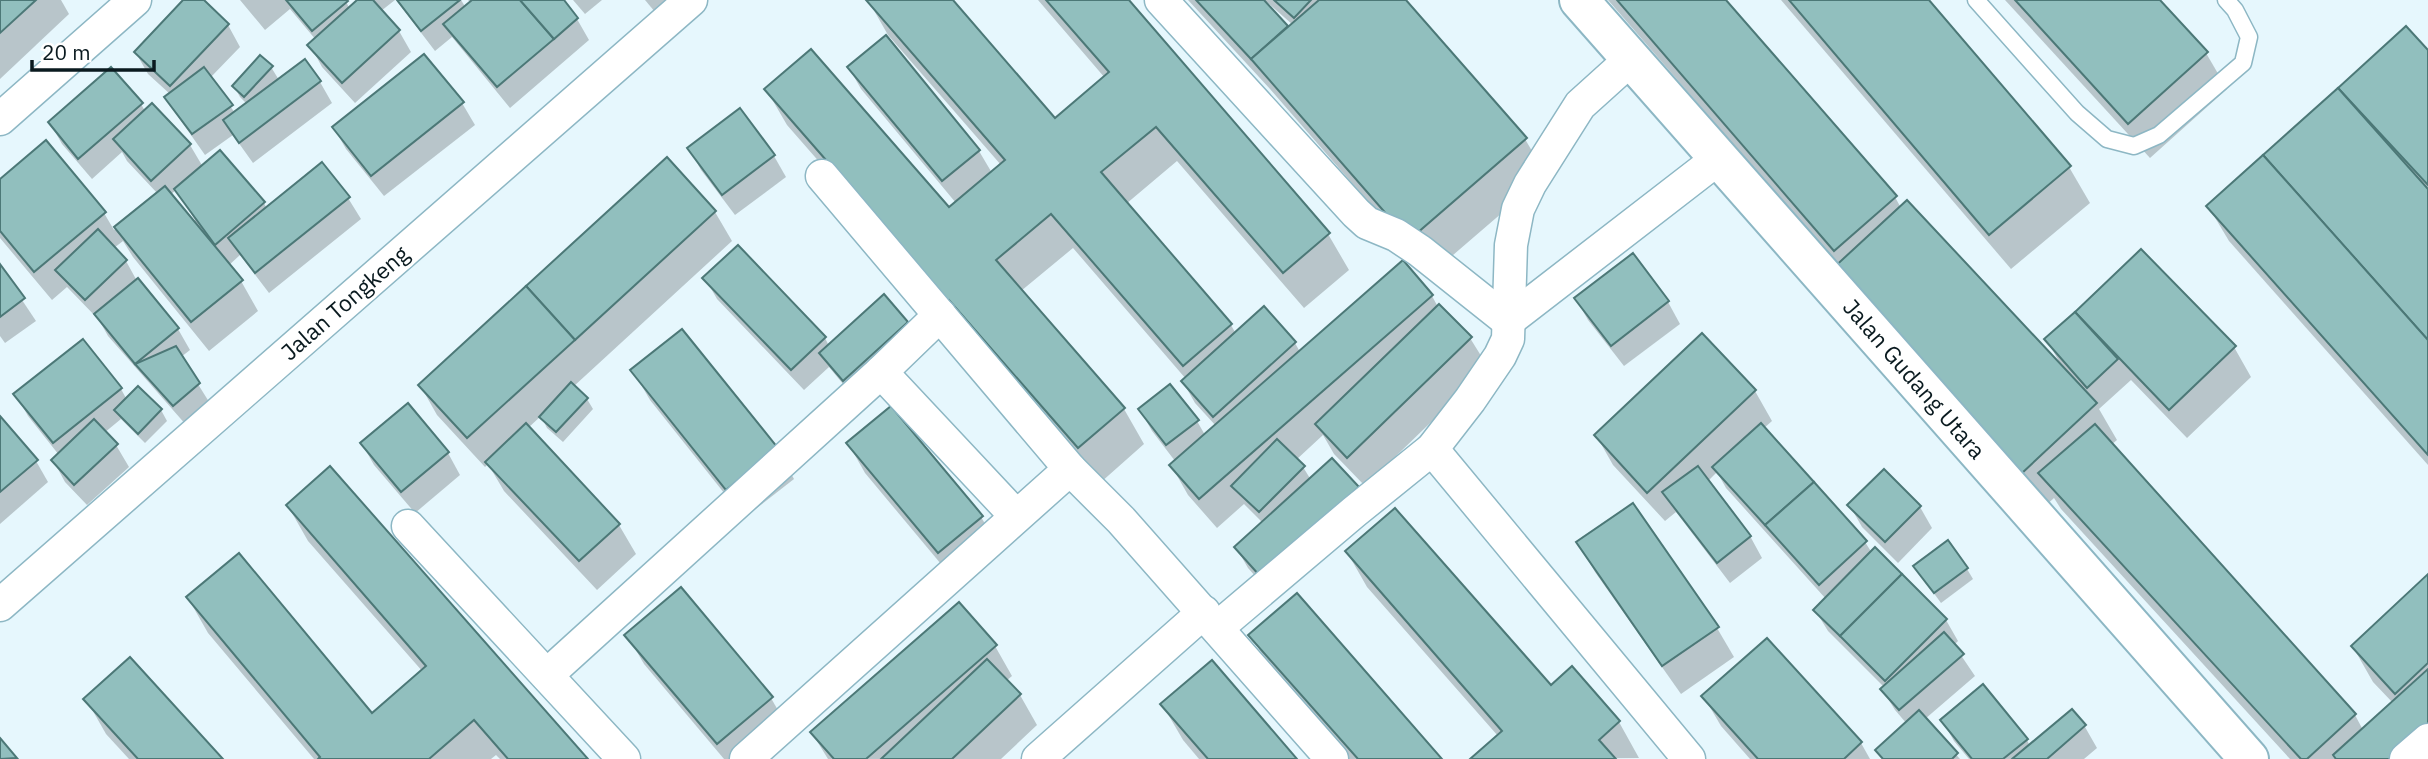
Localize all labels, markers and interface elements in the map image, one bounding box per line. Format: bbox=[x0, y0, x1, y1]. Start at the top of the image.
scale bar bbox=[32, 28, 154, 72]
text: 20 m bbox=[42, 38, 91, 66]
street label: Jalan Tongkeng bbox=[274, 238, 415, 366]
street label: Jalan Gudang Utara bbox=[1837, 292, 1993, 465]

